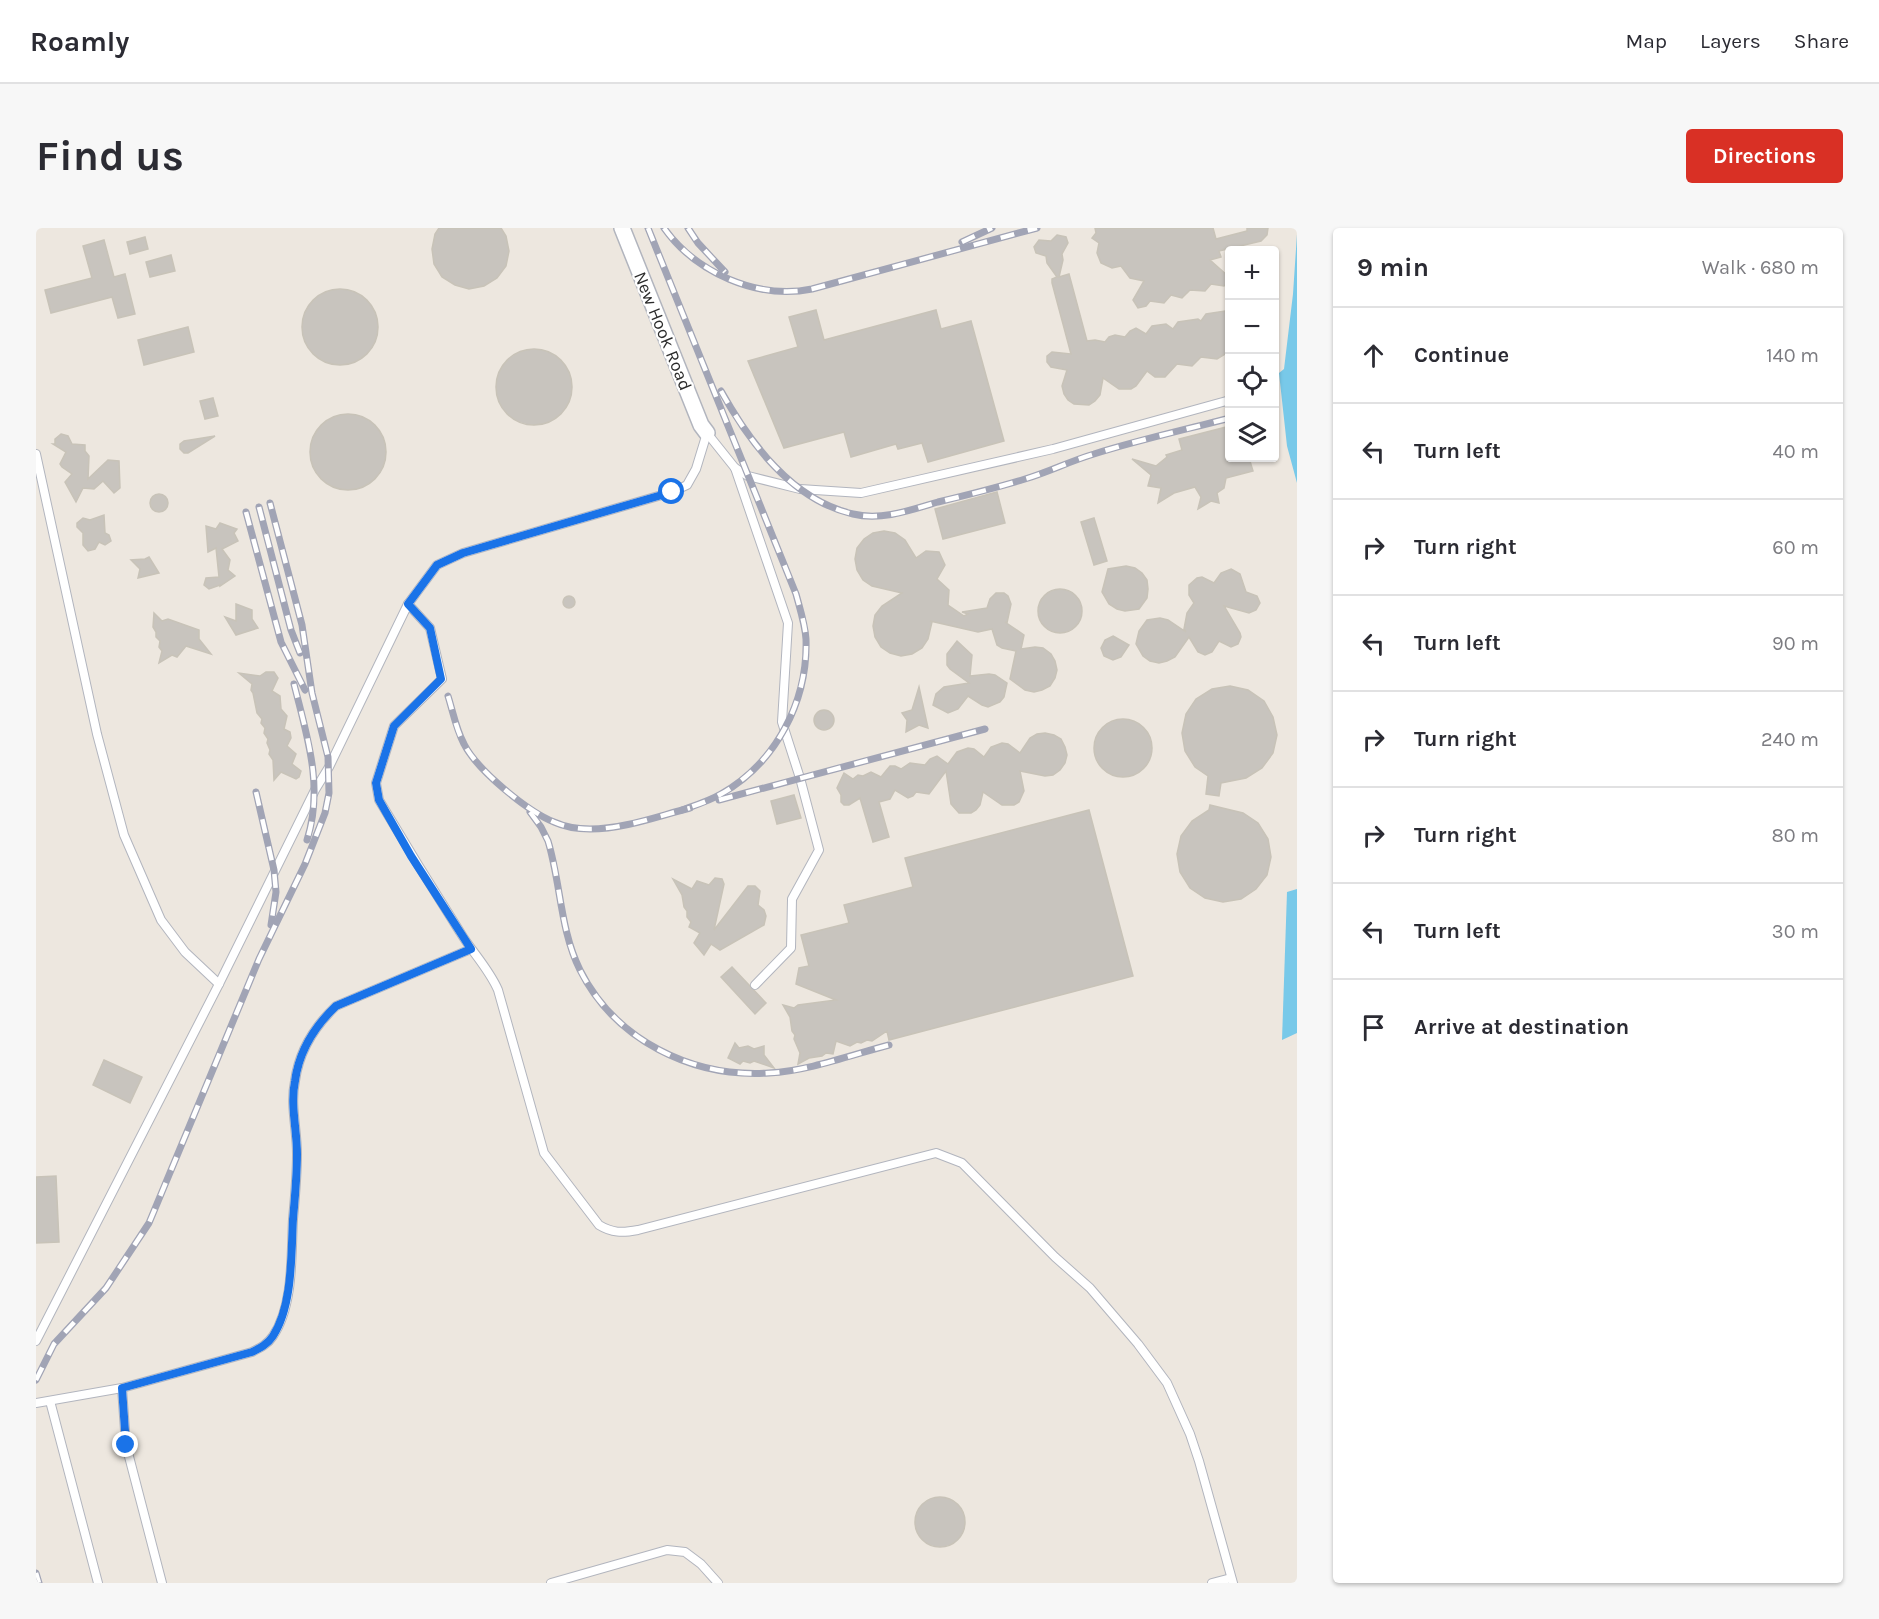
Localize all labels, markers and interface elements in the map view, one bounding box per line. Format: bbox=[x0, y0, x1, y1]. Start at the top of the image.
text: Roamly bbox=[30, 25, 129, 58]
text: Map bbox=[1625, 29, 1667, 53]
text: Layers bbox=[1700, 29, 1761, 53]
text: Share bbox=[1794, 29, 1849, 53]
button: Directions bbox=[1686, 129, 1843, 183]
text: Find us bbox=[36, 131, 184, 181]
map controls bbox=[1225, 246, 1279, 462]
button: + bbox=[1225, 246, 1279, 300]
text: 9 min bbox=[1357, 252, 1429, 283]
text: Walk · 680 m bbox=[1702, 256, 1819, 279]
street label: New Hook Road bbox=[629, 268, 697, 394]
button: − bbox=[1225, 300, 1279, 354]
icon: ahead bbox=[1357, 339, 1390, 372]
text: Continue bbox=[1414, 342, 1509, 368]
text: 140 m bbox=[1766, 344, 1819, 367]
button: locate bbox=[1225, 354, 1279, 408]
button: layers bbox=[1225, 408, 1279, 462]
icon: left bbox=[1357, 435, 1390, 468]
text: Turn left bbox=[1414, 438, 1501, 464]
text: 40 m bbox=[1773, 440, 1819, 463]
route start bbox=[658, 478, 684, 504]
icon: right bbox=[1357, 531, 1390, 564]
text: Turn right bbox=[1414, 534, 1517, 560]
text: 60 m bbox=[1772, 536, 1819, 559]
icon: left bbox=[1357, 627, 1390, 660]
text: Turn left bbox=[1414, 630, 1501, 656]
text: 90 m bbox=[1772, 632, 1819, 655]
icon: right bbox=[1357, 723, 1390, 756]
text: Turn right bbox=[1414, 726, 1517, 752]
text: 240 m bbox=[1761, 728, 1819, 751]
icon: right bbox=[1357, 819, 1390, 852]
text: Turn right bbox=[1414, 822, 1517, 848]
text: 80 m bbox=[1771, 824, 1819, 847]
icon: left bbox=[1357, 915, 1390, 948]
text: Turn left bbox=[1414, 918, 1501, 944]
text: 30 m bbox=[1772, 920, 1819, 943]
icon: arrive bbox=[1357, 1011, 1390, 1044]
text: Arrive at destination bbox=[1414, 1014, 1629, 1040]
route end bbox=[112, 1431, 138, 1457]

